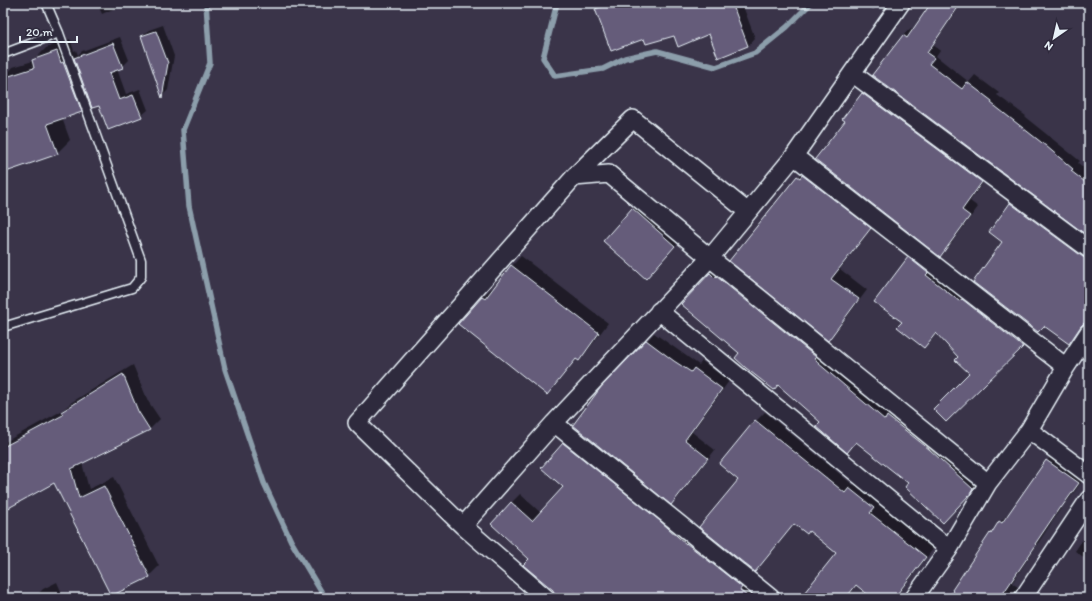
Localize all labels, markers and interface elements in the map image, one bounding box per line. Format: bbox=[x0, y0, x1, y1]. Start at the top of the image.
scale bar bbox=[20, 18, 77, 44]
north arrow bbox=[1034, 18, 1074, 58]
text: 20 m bbox=[26, 25, 53, 39]
text: N bbox=[1042, 38, 1055, 53]

